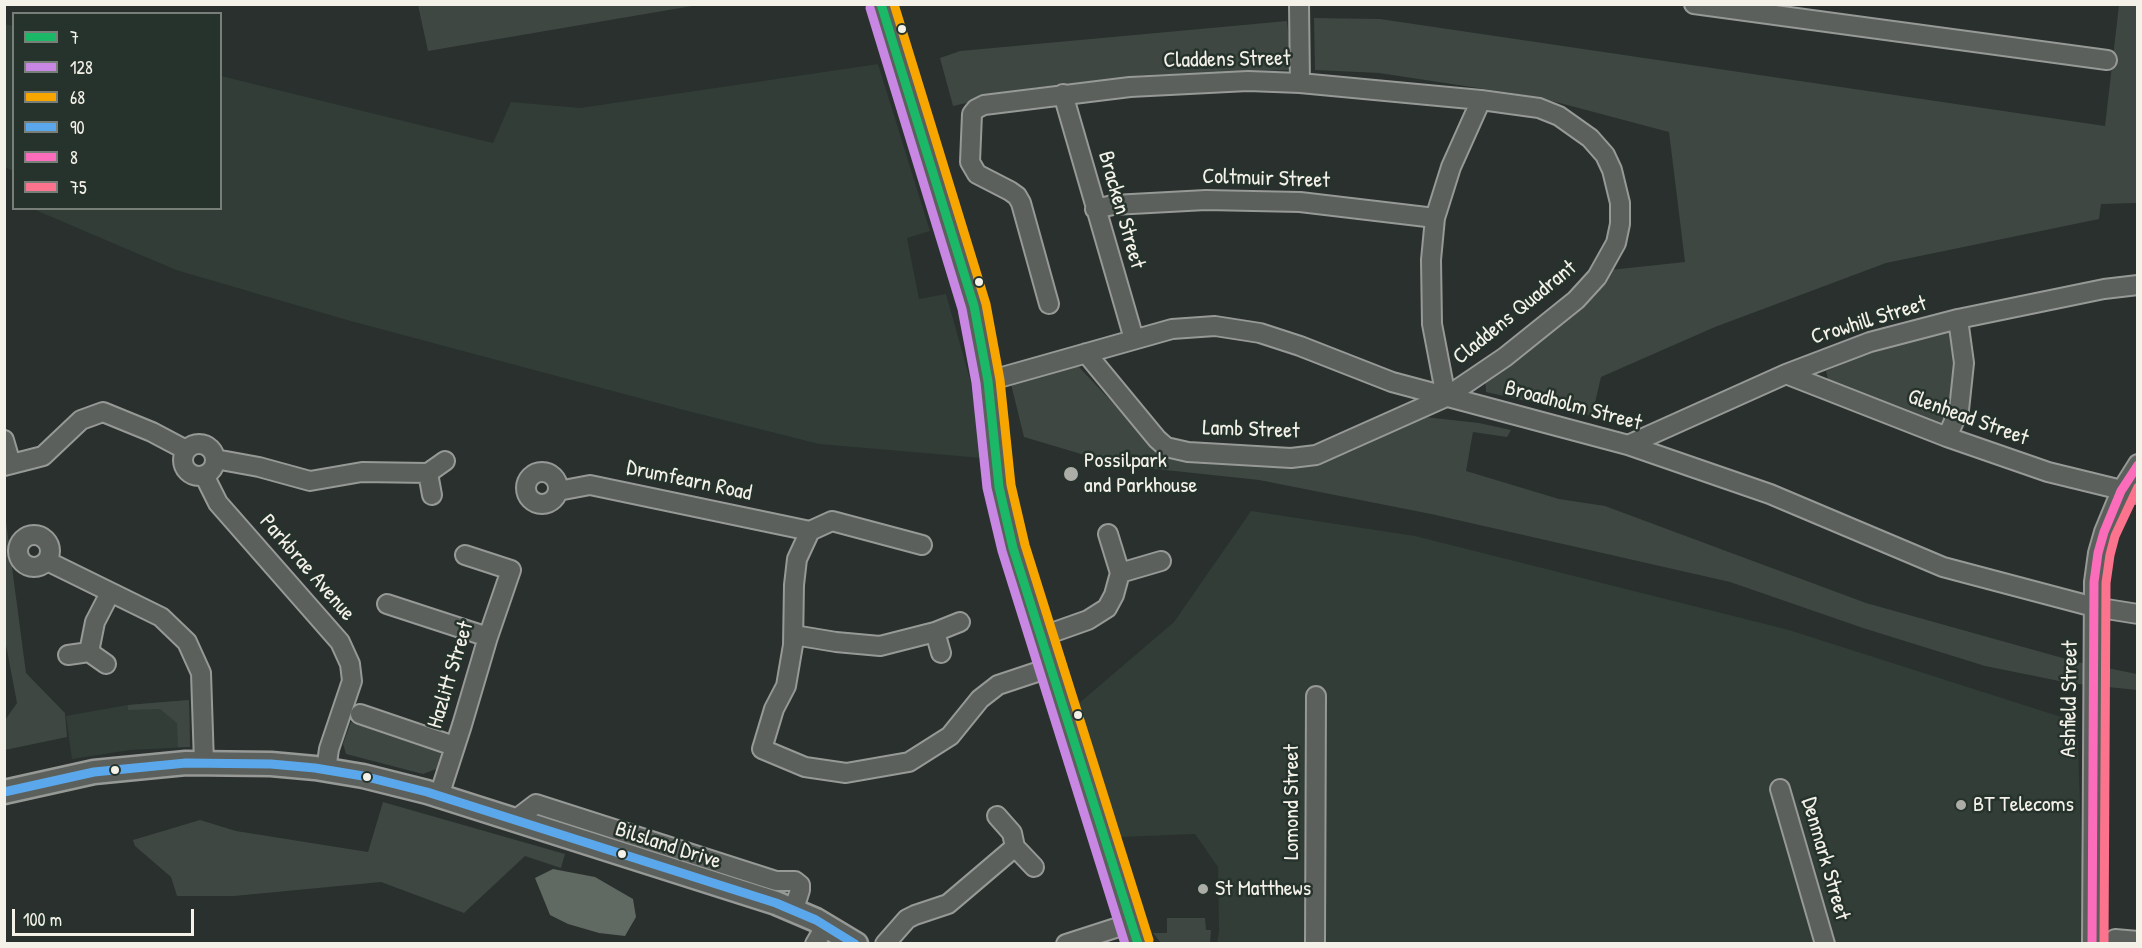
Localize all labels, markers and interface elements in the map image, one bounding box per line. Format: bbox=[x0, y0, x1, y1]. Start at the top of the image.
legend bbox=[12, 12, 222, 210]
unlabelled marker bbox=[896, 23, 908, 35]
text: 7 bbox=[70, 25, 79, 50]
street label: Claddens Street bbox=[1163, 46, 1291, 74]
text: 128 bbox=[70, 55, 93, 80]
text: 68 bbox=[70, 85, 85, 110]
text: 90 bbox=[70, 115, 85, 140]
text: 8 bbox=[70, 145, 78, 170]
street label: Bracken Street bbox=[1092, 148, 1150, 272]
street label: Coltmuir Street bbox=[1202, 164, 1330, 194]
text: 75 bbox=[70, 175, 87, 200]
street label: Claddens Quadrant bbox=[1448, 255, 1582, 371]
unlabelled marker bbox=[973, 276, 985, 288]
street label: Crowhill Street bbox=[1808, 291, 1930, 351]
street label: Broadholm Street bbox=[1502, 375, 1644, 437]
street label: Glenhead Street bbox=[1904, 384, 2032, 452]
street label: Lamb Street bbox=[1202, 415, 1300, 445]
place label: Possilpark and Parkhouse bbox=[1084, 448, 1197, 500]
street label: Drumfearn Road bbox=[624, 455, 754, 507]
marker: Possilpark and Parkhouse bbox=[1062, 465, 1080, 483]
street label: Parkbrae Avenue bbox=[254, 509, 360, 627]
street label: Hazlitt Street bbox=[422, 618, 480, 732]
street label: Ashfield Street bbox=[2056, 640, 2084, 758]
unlabelled marker bbox=[1072, 709, 1084, 721]
street label: Lomond Street bbox=[1279, 744, 1305, 860]
unlabelled marker bbox=[109, 764, 121, 776]
unlabelled marker bbox=[361, 771, 373, 783]
place label: BT Telecoms bbox=[1973, 792, 2074, 818]
street label: Denmark Street bbox=[1795, 795, 1855, 923]
marker: BT Telecoms bbox=[1954, 798, 1968, 812]
street label: Bilsland Drive bbox=[612, 816, 724, 876]
unlabelled marker bbox=[616, 848, 628, 860]
place label: St Matthews bbox=[1215, 876, 1311, 902]
marker: St Matthews bbox=[1196, 882, 1210, 896]
scale bar bbox=[15, 897, 196, 935]
text: 100 m bbox=[23, 907, 62, 932]

